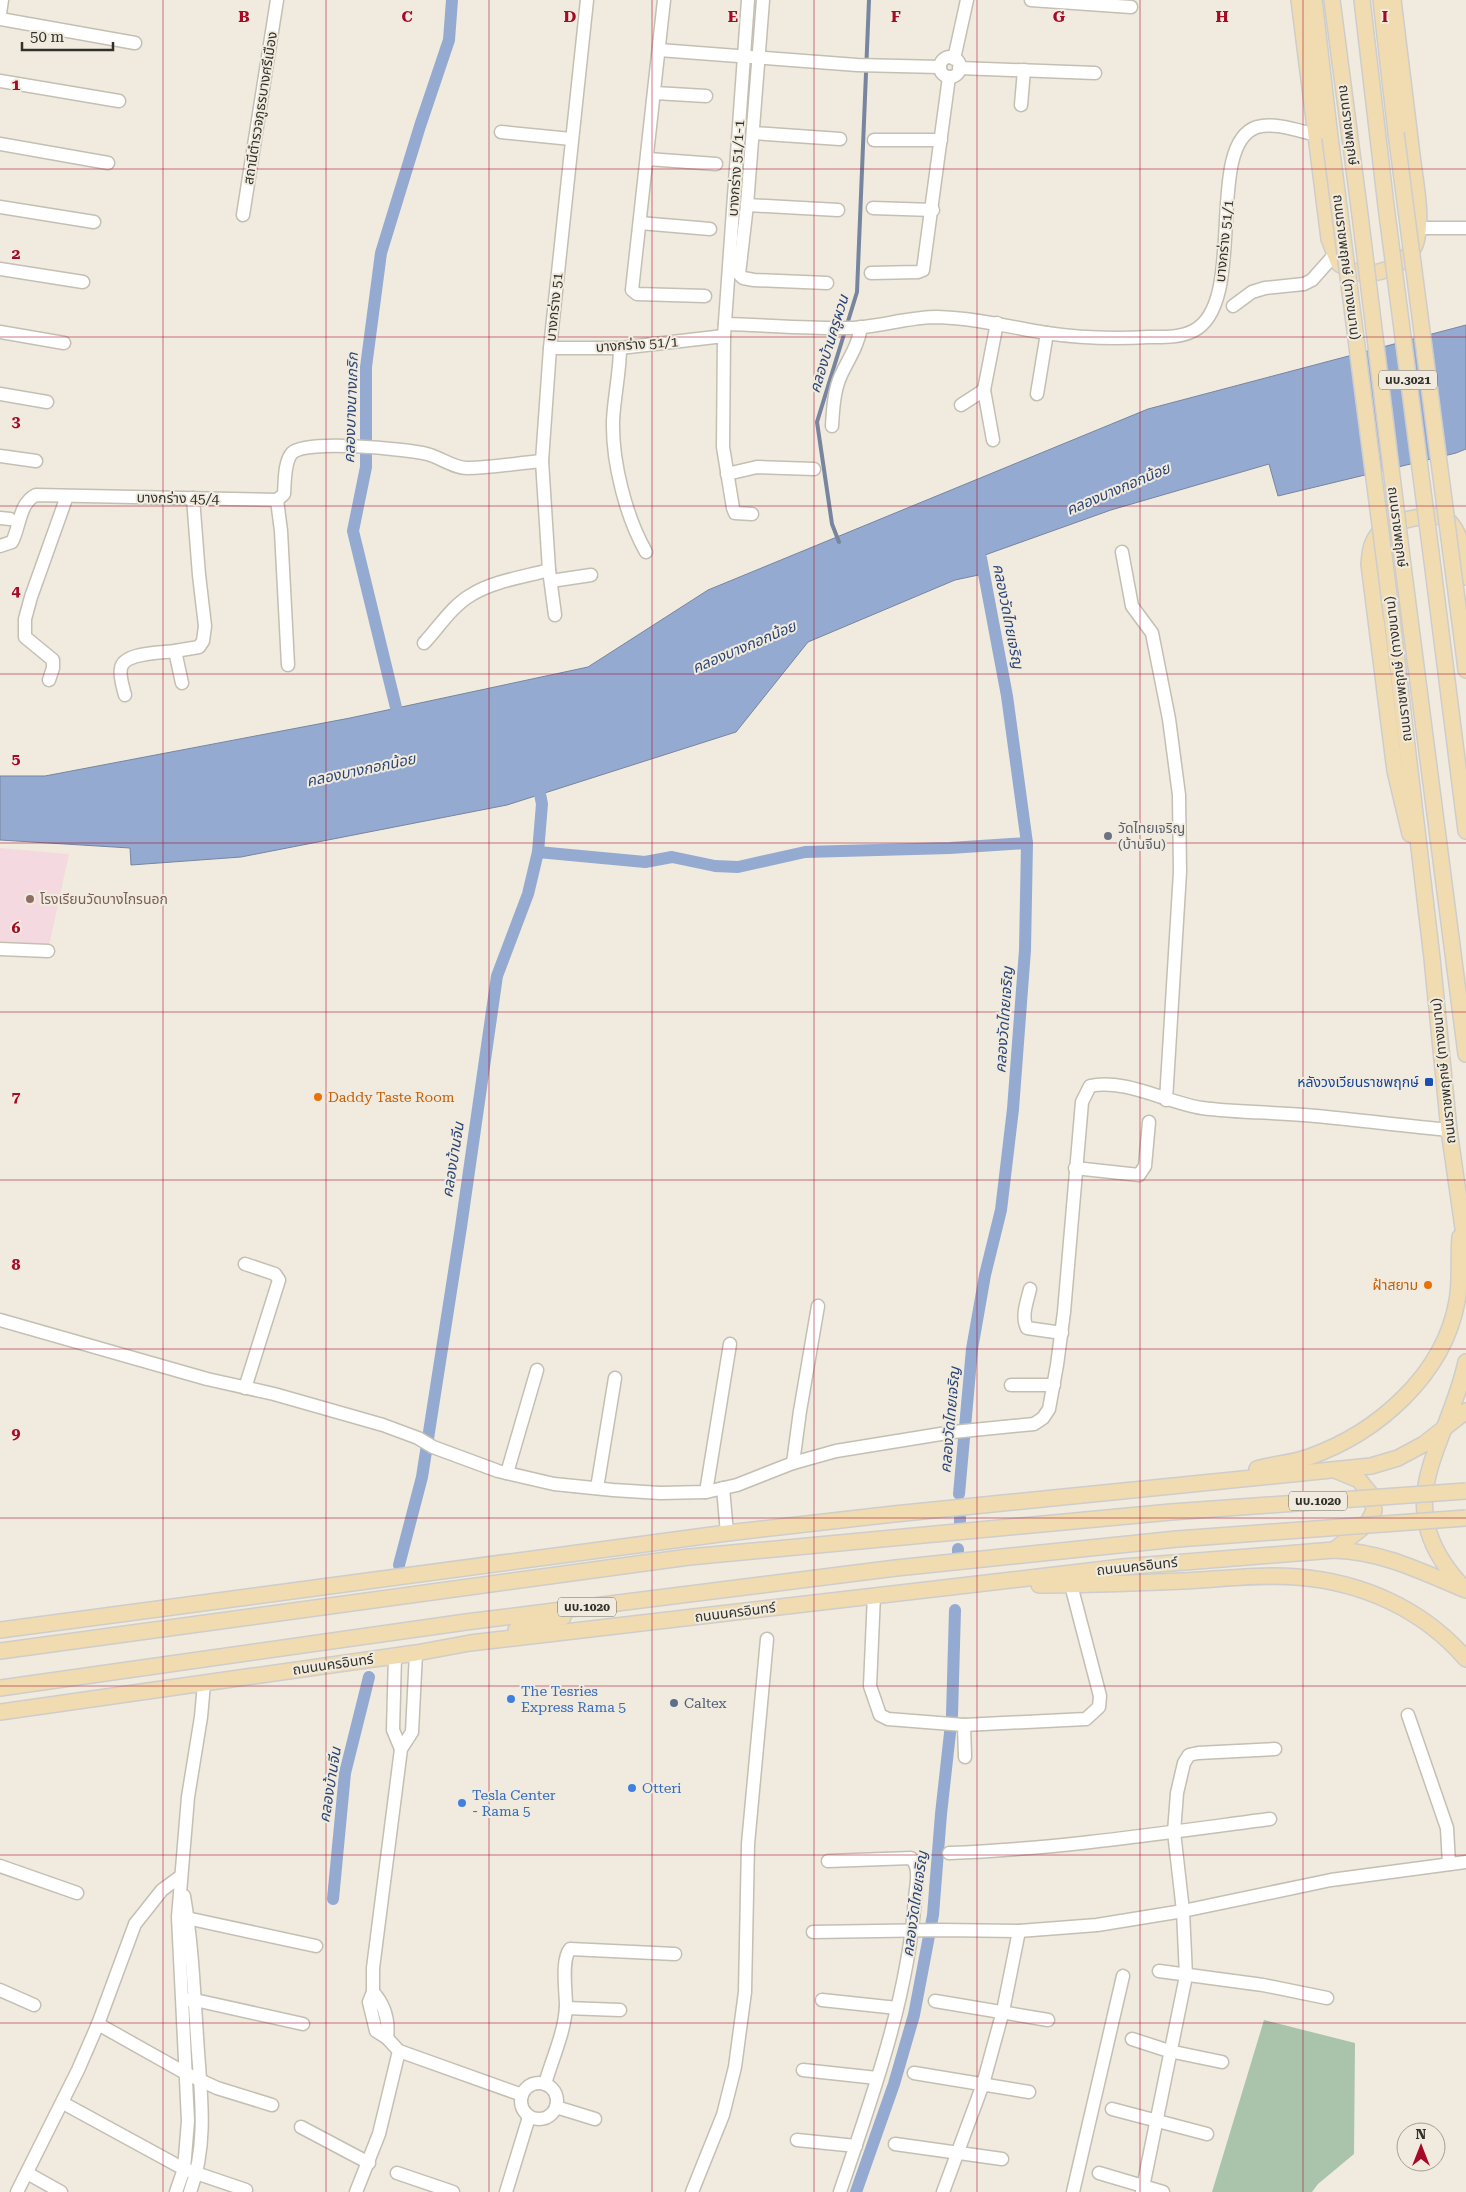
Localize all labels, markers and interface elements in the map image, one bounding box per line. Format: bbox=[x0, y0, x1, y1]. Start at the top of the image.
text: B bbox=[238, 7, 250, 26]
text: C bbox=[401, 7, 413, 26]
text: D bbox=[564, 7, 577, 26]
text: E bbox=[728, 7, 738, 26]
text: F bbox=[891, 7, 901, 26]
text: G bbox=[1053, 7, 1066, 26]
text: H bbox=[1215, 7, 1229, 26]
text: I bbox=[1382, 7, 1388, 26]
scale bar bbox=[22, 20, 114, 52]
text: 50 m bbox=[30, 28, 65, 46]
street label: สถานีตำรวจภูธรบางศรีเมือง bbox=[240, 30, 281, 186]
text: 1 bbox=[12, 75, 21, 94]
street label: ถนนราชพฤกษ์ bbox=[1336, 84, 1362, 166]
street label: บางกร่าง 51/1-1 bbox=[725, 119, 747, 217]
street label: ถนนราชพฤกษ์ (ทางขนาน) bbox=[1330, 193, 1364, 341]
street label: บางกร่าง 51/1 bbox=[1212, 199, 1236, 283]
text: 2 bbox=[12, 244, 21, 263]
street label: บางกร่าง 51 bbox=[542, 272, 566, 342]
water label: คลองบ้านครูผวน bbox=[806, 292, 853, 395]
street label: บางกร่าง 51/1 bbox=[595, 333, 679, 355]
water label: คลองบางนางเกริก bbox=[340, 351, 362, 464]
road number: นบ.3021 bbox=[1379, 370, 1437, 390]
text: 3 bbox=[12, 412, 21, 431]
water label: คลองบางกอกน้อย bbox=[1063, 459, 1174, 519]
street label: ถนนราชพฤกษ์ bbox=[1385, 486, 1411, 568]
street label: บางกร่าง 45/4 bbox=[136, 489, 220, 507]
water label: คลองวัดไทยเจริญ bbox=[989, 562, 1027, 671]
text: 4 bbox=[12, 581, 21, 600]
street label: ถนนราชพฤกษ์ (ทางขนาน) bbox=[1381, 595, 1415, 743]
water label: คลองบางกอกน้อย bbox=[689, 617, 800, 677]
text: 5 bbox=[12, 749, 21, 768]
water label: คลองบางกอกน้อย bbox=[305, 749, 418, 790]
place label: วัดไทยเจริญ (บ้านจีน) bbox=[1118, 820, 1185, 852]
marker: วัดไทยเจริญ (บ้านจีน) bbox=[1102, 830, 1114, 842]
place label: โรงเรียนวัดบางไกรนอก bbox=[40, 891, 168, 907]
marker: โรงเรียนวัดบางไกรนอก bbox=[24, 893, 36, 905]
text: 6 bbox=[12, 918, 21, 937]
water label: คลองวัดไทยเจริญ bbox=[991, 965, 1017, 1074]
street label: ถนนราชพฤกษ์ (ทางขนาน) bbox=[1427, 997, 1459, 1145]
place label: หลังวงเวียนราชพฤกษ์ bbox=[1297, 1074, 1419, 1090]
marker: หลังวงเวียนราชพฤกษ์ bbox=[1423, 1076, 1435, 1088]
text: 7 bbox=[12, 1087, 21, 1106]
place label: Daddy Taste Room bbox=[328, 1089, 455, 1105]
marker: Daddy Taste Room bbox=[312, 1091, 324, 1103]
water label: คลองบ้านจีน bbox=[438, 1120, 468, 1199]
text: 8 bbox=[12, 1255, 21, 1274]
place label: ฝ้าสยาม bbox=[1373, 1277, 1418, 1293]
marker: ฝ้าสยาม bbox=[1422, 1279, 1434, 1291]
water label: คลองวัดไทยเจริญ bbox=[936, 1365, 964, 1474]
text: 9 bbox=[12, 1424, 21, 1443]
road number: นบ.1020 bbox=[1289, 1492, 1347, 1510]
street label: ถนนนครอินทร์ bbox=[1096, 1554, 1179, 1578]
road number: นบ.1020 bbox=[558, 1598, 616, 1616]
street label: ถนนนครอินทร์ bbox=[694, 1599, 777, 1625]
street label: ถนนนครอินทร์ bbox=[291, 1650, 375, 1678]
place label: The Tesries Express Rama 5 bbox=[521, 1683, 626, 1715]
marker: The Tesries Express Rama 5 bbox=[505, 1693, 517, 1705]
place label: Caltex bbox=[684, 1695, 727, 1711]
marker: Caltex bbox=[668, 1697, 680, 1709]
water label: คลองบ้านจีน bbox=[315, 1745, 345, 1824]
place label: Otteri bbox=[642, 1780, 682, 1796]
marker: Otteri bbox=[626, 1782, 638, 1794]
place label: Tesla Center - Rama 5 bbox=[472, 1787, 556, 1819]
marker: Tesla Center - Rama 5 bbox=[456, 1797, 468, 1809]
water label: คลองวัดไทยเจริญ bbox=[899, 1849, 932, 1958]
north arrow bbox=[1396, 2122, 1446, 2172]
text: N bbox=[1416, 2126, 1427, 2142]

